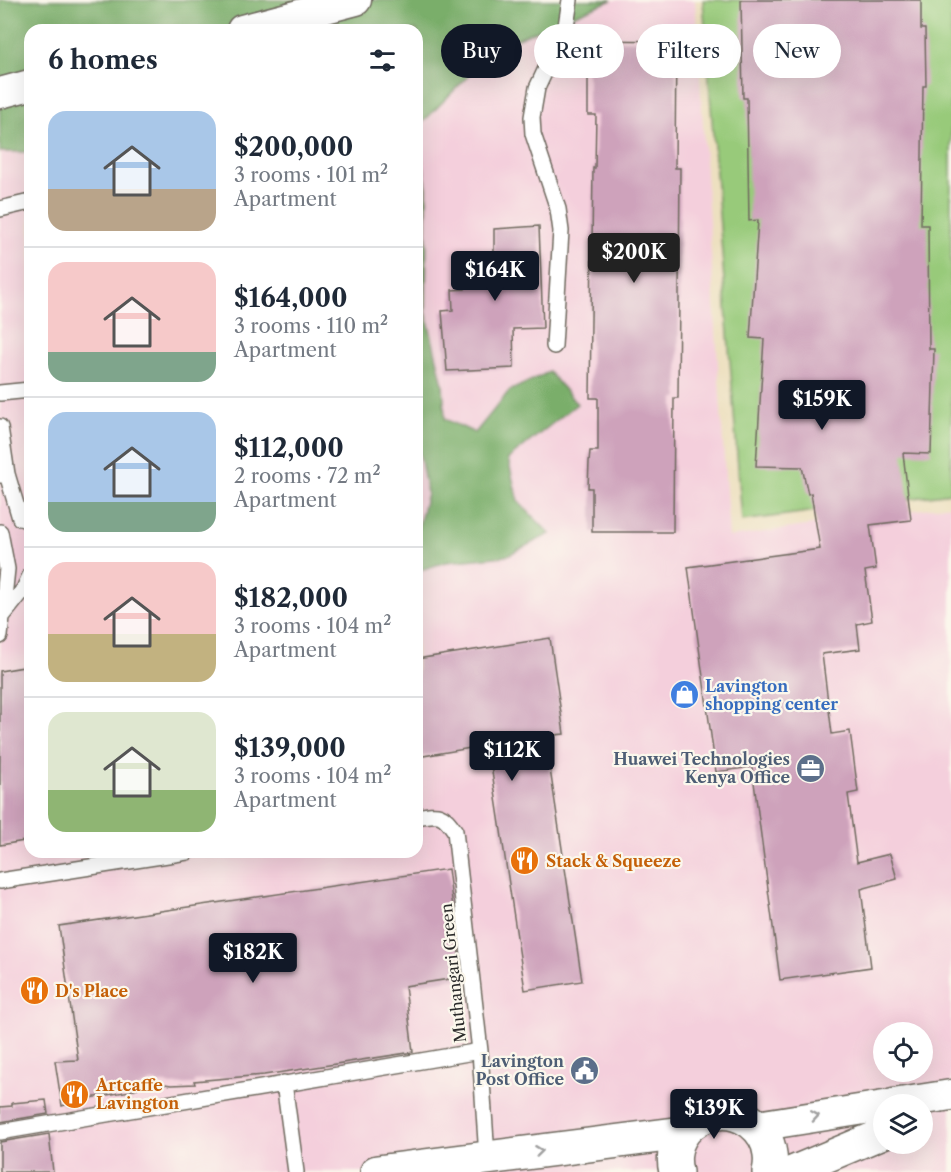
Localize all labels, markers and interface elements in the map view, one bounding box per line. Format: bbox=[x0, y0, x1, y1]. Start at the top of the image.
chip: Buy bbox=[441, 24, 522, 78]
chip: Rent bbox=[534, 24, 624, 78]
chip: Filters bbox=[636, 24, 741, 78]
chip: New bbox=[753, 24, 841, 78]
text: 6 homes bbox=[48, 44, 158, 76]
icon: filters bbox=[366, 44, 399, 77]
text: $200,000 bbox=[234, 131, 353, 163]
icon: home bbox=[96, 135, 168, 207]
text: 3 rooms · 101 m² bbox=[234, 163, 388, 187]
text: Apartment bbox=[234, 187, 337, 211]
pin: $200K bbox=[592, 233, 676, 284]
text: $200K bbox=[602, 240, 666, 264]
pin: $164K bbox=[453, 251, 537, 302]
text: $164K bbox=[465, 258, 525, 282]
text: $164,000 bbox=[234, 282, 348, 314]
icon: home bbox=[96, 286, 168, 358]
text: 3 rooms · 110 m² bbox=[234, 314, 388, 338]
text: Apartment bbox=[234, 338, 337, 362]
pin: $159K bbox=[780, 380, 864, 431]
text: $159K bbox=[792, 387, 852, 411]
text: $112,000 bbox=[234, 432, 344, 464]
icon: home bbox=[96, 436, 168, 508]
text: 2 rooms · 72 m² bbox=[234, 464, 381, 488]
text: Apartment bbox=[234, 488, 337, 512]
text: $182,000 bbox=[234, 582, 348, 614]
icon: home bbox=[96, 586, 168, 658]
text: 3 rooms · 104 m² bbox=[234, 614, 391, 638]
text: Apartment bbox=[234, 638, 337, 662]
place label: Lavington shopping center bbox=[705, 676, 838, 714]
shop icon: Lavington shopping center bbox=[668, 679, 700, 711]
pin: $112K bbox=[470, 731, 554, 782]
text: $139,000 bbox=[234, 732, 346, 764]
icon: home bbox=[96, 736, 168, 808]
text: $112K bbox=[484, 738, 540, 762]
place label: Huawei Technologies Kenya Office bbox=[613, 749, 790, 787]
office icon: Huawei Technologies Kenya Office bbox=[795, 752, 827, 784]
text: 3 rooms · 104 m² bbox=[234, 764, 391, 788]
text: Apartment bbox=[234, 788, 337, 812]
restaurant icon: Stack & Squeeze bbox=[509, 845, 541, 877]
place label: Stack & Squeeze bbox=[546, 851, 682, 871]
street label: Muthangari Green bbox=[436, 902, 470, 1044]
pin: $182K bbox=[211, 933, 295, 984]
text: $182K bbox=[223, 940, 283, 964]
restaurant icon: D's Place bbox=[18, 975, 50, 1007]
place label: D's Place bbox=[55, 981, 128, 1001]
map controls bbox=[873, 1022, 933, 1154]
button: locate bbox=[873, 1022, 933, 1082]
place label: Lavington Post Office bbox=[475, 1051, 564, 1089]
public building icon: Lavington Post Office bbox=[569, 1054, 601, 1086]
place label: Artcaffe Lavington bbox=[95, 1075, 179, 1113]
restaurant icon: Artcaffe Lavington bbox=[59, 1078, 91, 1110]
pin: $139K bbox=[672, 1089, 756, 1140]
button: layers bbox=[873, 1094, 933, 1154]
text: $139K bbox=[684, 1096, 744, 1120]
one-way arrow bbox=[810, 1111, 820, 1123]
one-way arrow bbox=[535, 1145, 544, 1157]

